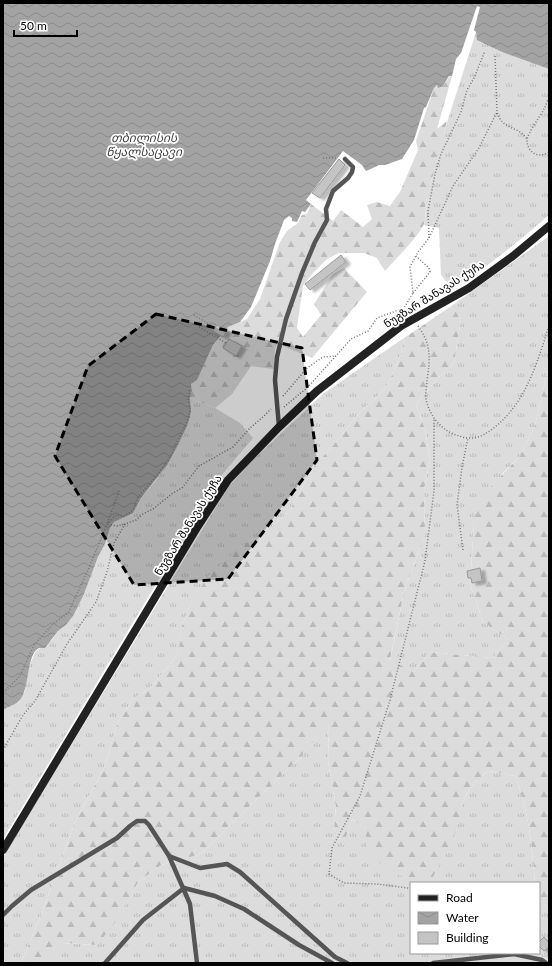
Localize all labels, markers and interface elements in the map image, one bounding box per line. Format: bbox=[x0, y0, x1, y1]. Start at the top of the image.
scale bar bbox=[14, 12, 77, 38]
text: 50 m bbox=[20, 18, 47, 33]
water label: თბილისის წყალსაცავი bbox=[106, 130, 183, 159]
street label: ნუგზარ შანავას ქუჩა bbox=[381, 257, 487, 331]
street label: ნუგზარ შანავას ქუჩა bbox=[151, 472, 225, 578]
legend bbox=[410, 882, 540, 954]
text: Road bbox=[446, 890, 473, 905]
text: Water bbox=[446, 910, 479, 925]
text: Building bbox=[446, 930, 489, 945]

